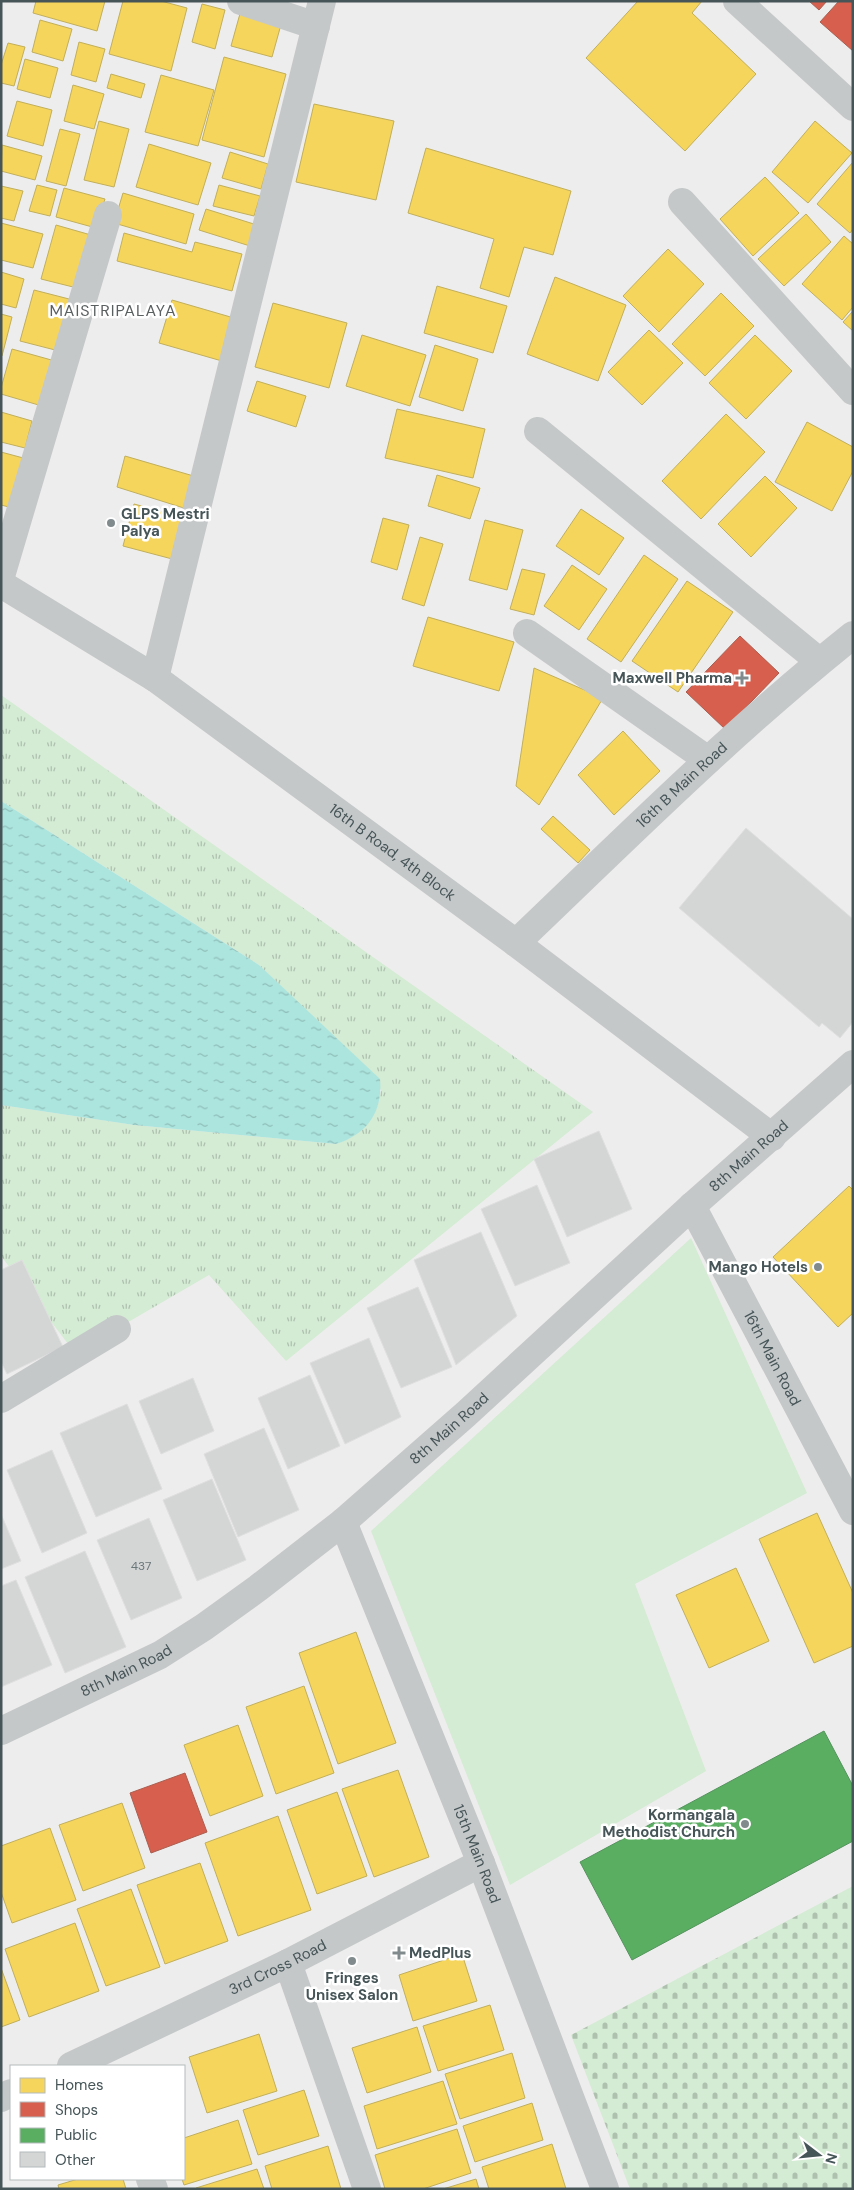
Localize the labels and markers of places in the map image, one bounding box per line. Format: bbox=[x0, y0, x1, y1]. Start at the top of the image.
place label: GLPS Mestri Palya bbox=[121, 504, 210, 541]
marker: GLPS Mestri Palya bbox=[105, 517, 117, 529]
place label: Maxwell Pharma bbox=[612, 668, 732, 688]
marker: Maxwell Pharma bbox=[736, 672, 748, 684]
place label: Mango Hotels bbox=[708, 1257, 808, 1277]
marker: Mango Hotels bbox=[812, 1261, 824, 1273]
place label: Kormangala Methodist Church bbox=[602, 1805, 735, 1842]
marker: Kormangala Methodist Church bbox=[739, 1818, 751, 1830]
place label: MedPlus bbox=[409, 1943, 472, 1963]
marker: MedPlus bbox=[393, 1947, 405, 1959]
marker: Fringes Unisex Salon bbox=[346, 1955, 358, 1967]
place label: Fringes Unisex Salon bbox=[306, 1968, 398, 2005]

